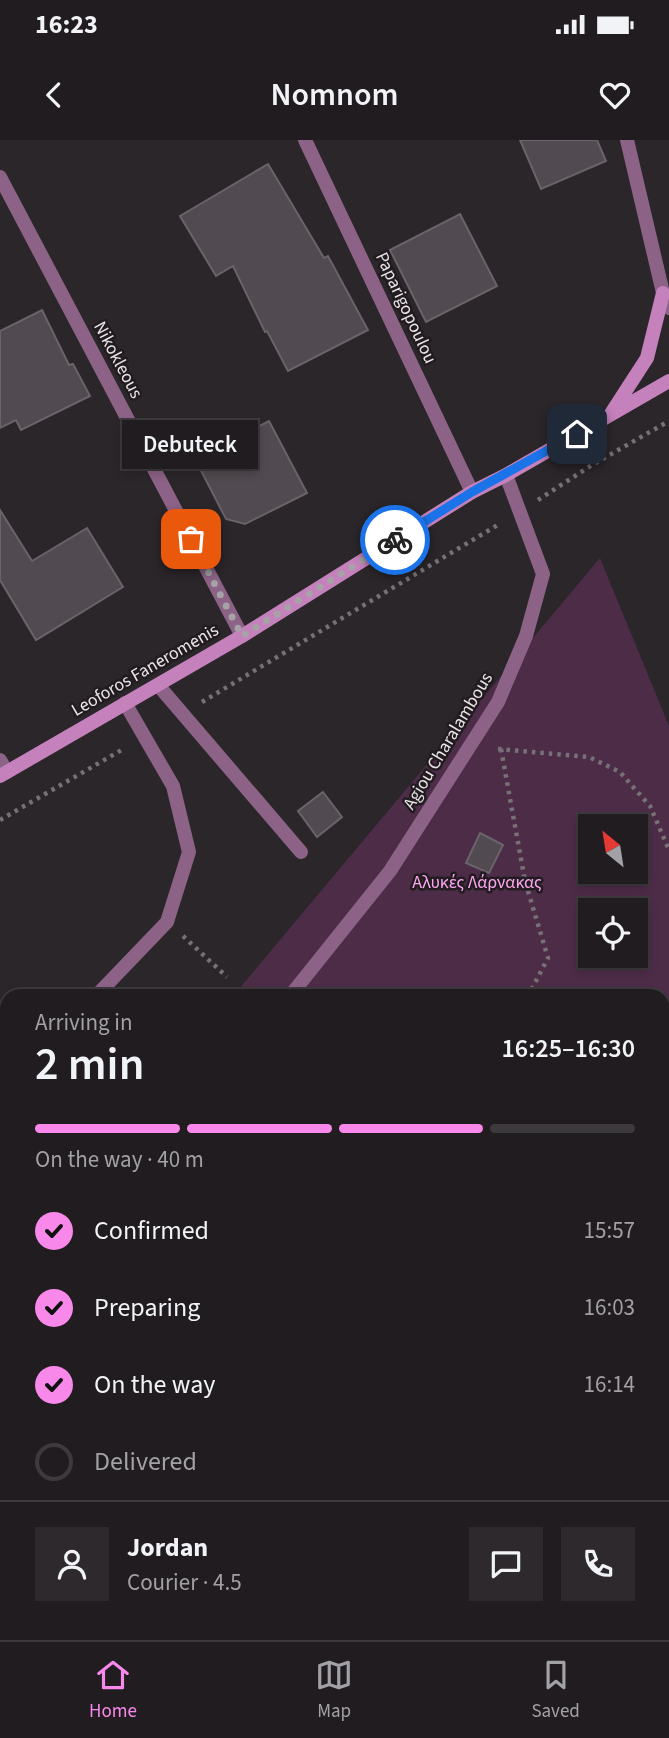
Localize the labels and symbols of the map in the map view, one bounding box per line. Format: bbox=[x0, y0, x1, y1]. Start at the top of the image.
street label: Paparigopoulou bbox=[369, 248, 443, 368]
street label: Nikokleous bbox=[87, 317, 149, 403]
pin bbox=[547, 404, 607, 464]
callout: Debuteck bbox=[123, 420, 259, 469]
courier bbox=[360, 505, 430, 575]
pin bbox=[161, 509, 221, 569]
street label: Leoforos Faneromenis bbox=[67, 618, 223, 722]
street label: Agiou Charalambous bbox=[397, 668, 499, 814]
north arrow bbox=[578, 814, 648, 884]
park label: Αλυκές Λάρνακας bbox=[412, 870, 542, 895]

